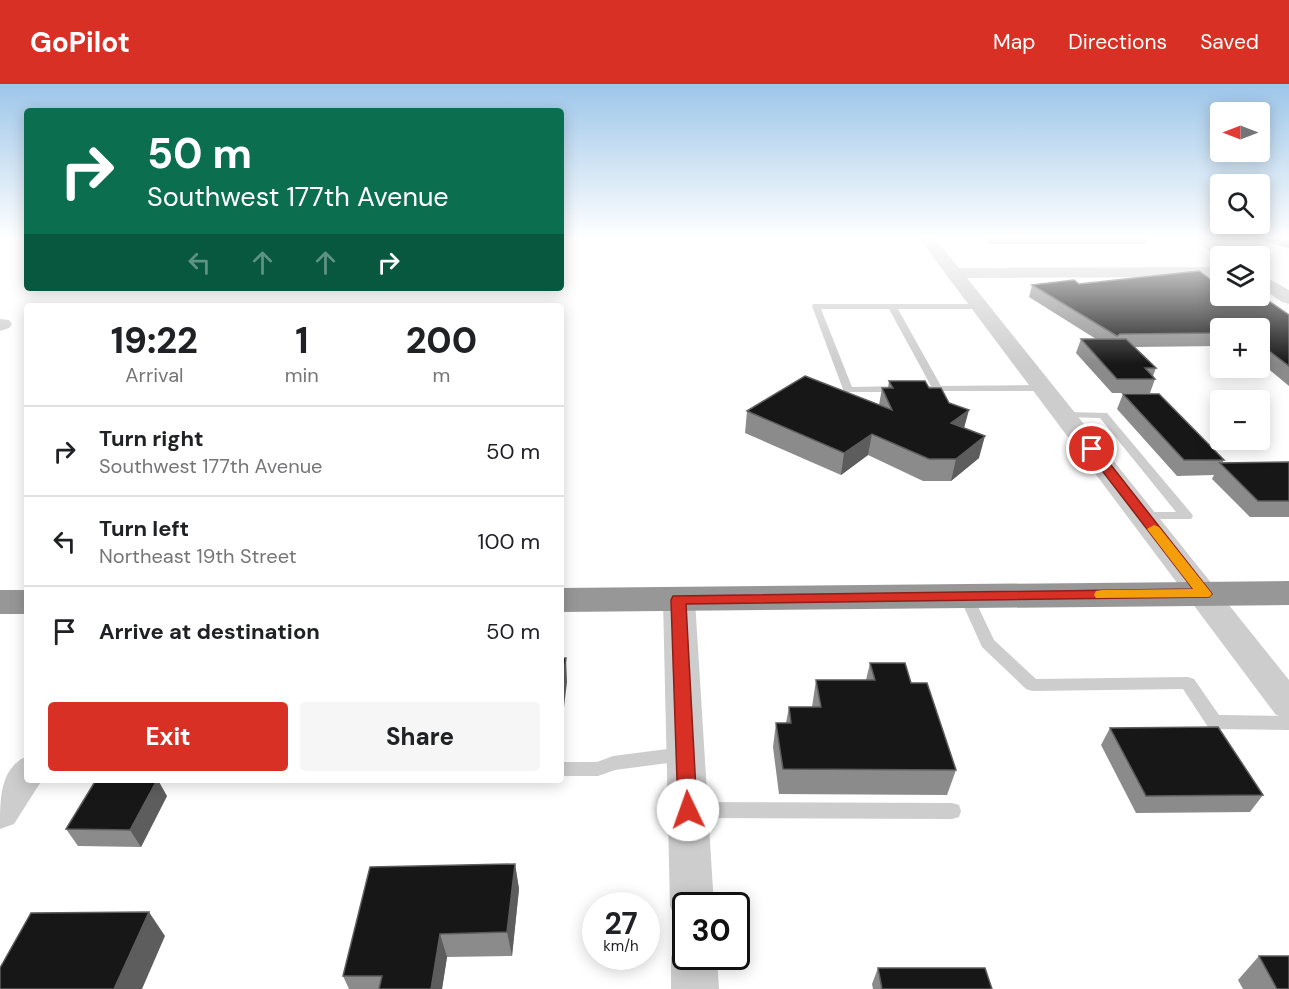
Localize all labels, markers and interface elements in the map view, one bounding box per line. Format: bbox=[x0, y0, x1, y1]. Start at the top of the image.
text: GoPilot bbox=[30, 24, 130, 61]
text: Map bbox=[993, 28, 1035, 56]
text: Directions bbox=[1068, 28, 1167, 56]
text: Saved bbox=[1200, 28, 1259, 56]
north arrow bbox=[1210, 102, 1270, 162]
map controls bbox=[1210, 102, 1270, 450]
text: 50 m bbox=[147, 126, 252, 181]
icon: right bbox=[48, 132, 126, 210]
button: search bbox=[1210, 174, 1270, 234]
text: Southwest 177th Avenue bbox=[147, 179, 449, 214]
icon: left bbox=[183, 246, 216, 279]
icon: ahead bbox=[246, 246, 279, 279]
icon: ahead bbox=[309, 246, 342, 279]
icon: right bbox=[372, 246, 405, 279]
button: layers bbox=[1210, 246, 1270, 306]
text: 19:22 bbox=[111, 317, 198, 364]
text: 1 bbox=[295, 317, 308, 364]
text: 200 bbox=[406, 317, 477, 364]
button: + bbox=[1210, 318, 1270, 378]
text: Arrival bbox=[125, 362, 184, 388]
text: min bbox=[285, 362, 319, 388]
text: m bbox=[433, 362, 450, 388]
button: − bbox=[1210, 390, 1270, 450]
pin bbox=[1066, 423, 1117, 474]
text: Turn right bbox=[99, 424, 204, 453]
icon: arrive bbox=[1075, 432, 1108, 465]
icon: right bbox=[48, 435, 81, 468]
text: 50 m bbox=[486, 437, 540, 466]
text: Southwest 177th Avenue bbox=[99, 453, 322, 479]
text: Turn left bbox=[99, 514, 189, 543]
icon: left bbox=[48, 525, 81, 558]
text: 100 m bbox=[478, 527, 540, 556]
text: Northeast 19th Street bbox=[99, 543, 297, 569]
icon: arrive bbox=[48, 615, 81, 648]
text: Arrive at destination bbox=[99, 617, 320, 646]
text: 50 m bbox=[486, 617, 540, 646]
button: Exit bbox=[48, 702, 288, 771]
button: Share bbox=[300, 702, 540, 771]
position arrow bbox=[656, 778, 720, 842]
speed limit sign: 30 bbox=[672, 892, 750, 970]
text: 27 bbox=[604, 904, 638, 943]
text: km/h bbox=[603, 936, 639, 956]

